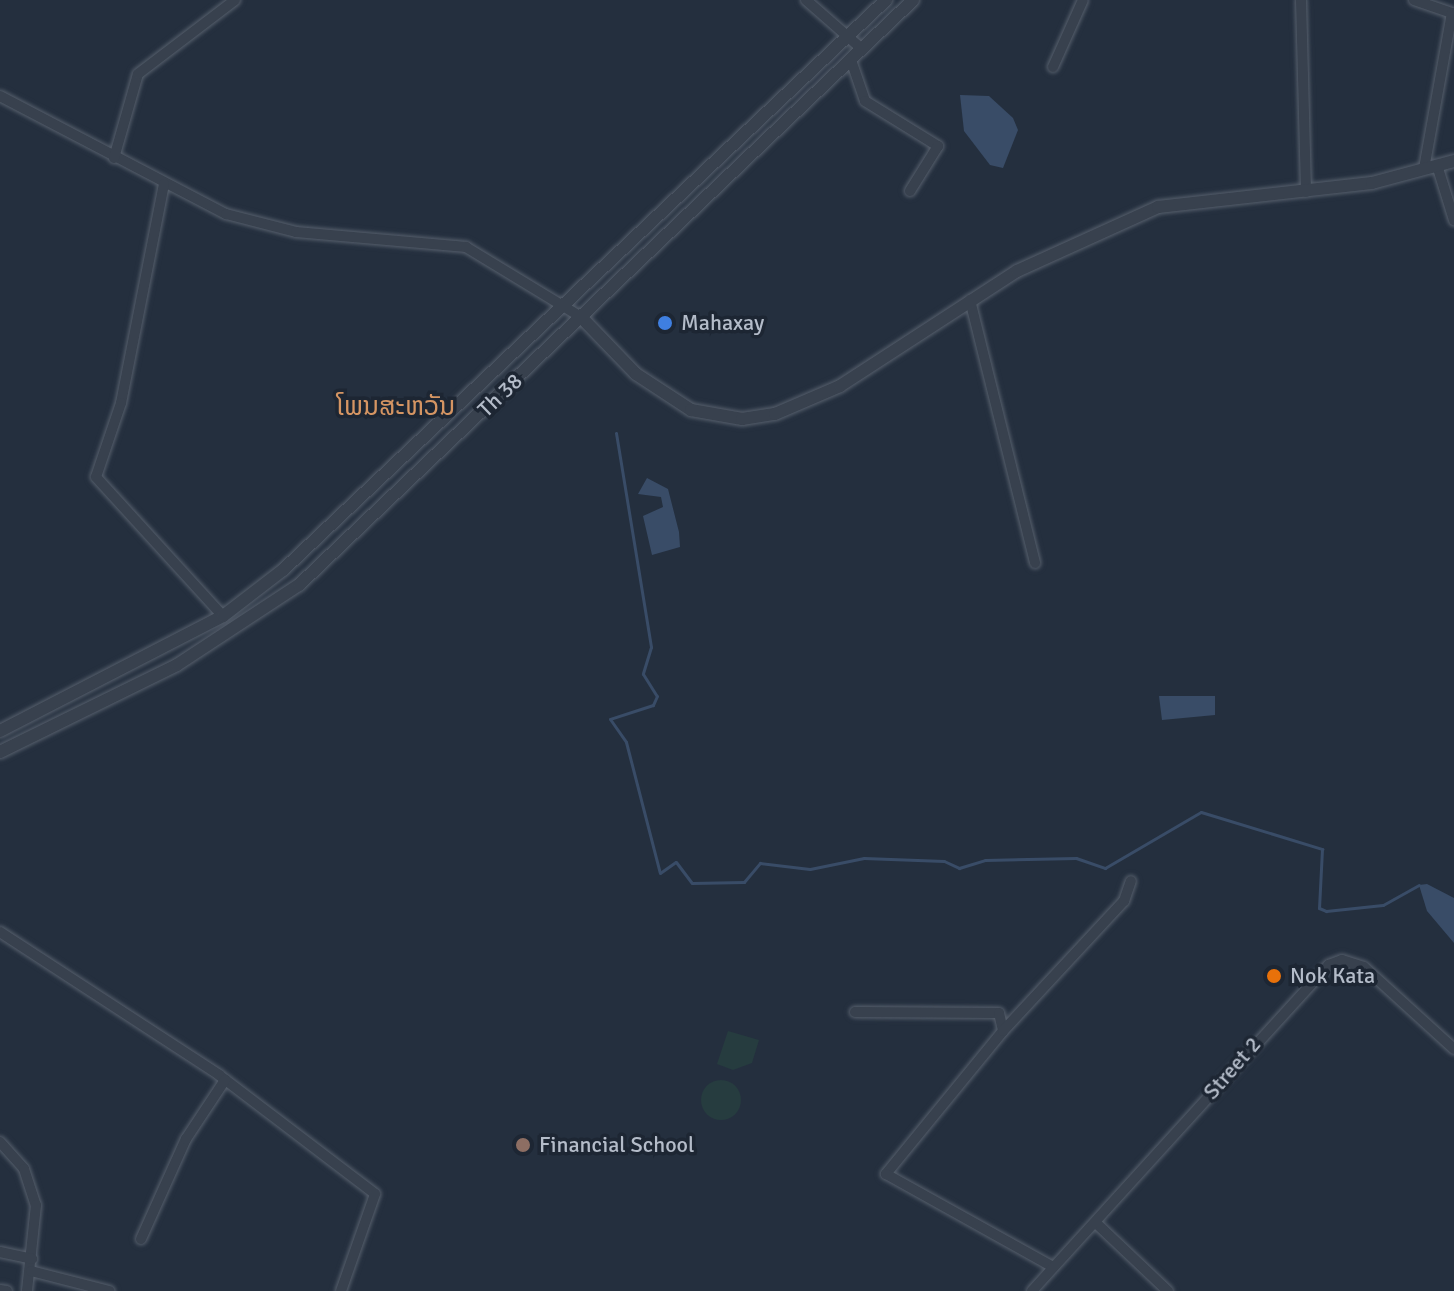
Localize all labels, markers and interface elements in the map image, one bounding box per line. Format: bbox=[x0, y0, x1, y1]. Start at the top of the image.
place label: Mahaxay bbox=[681, 310, 764, 336]
marker: Mahaxay bbox=[656, 314, 674, 332]
street label: Th 38 bbox=[472, 368, 528, 422]
district label: ໂພນສະຫວັນ bbox=[337, 392, 455, 424]
place label: Nok Kata bbox=[1290, 963, 1375, 989]
marker: Nok Kata bbox=[1265, 967, 1283, 985]
street label: Street 2 bbox=[1198, 1031, 1266, 1105]
place label: Financial School bbox=[539, 1132, 695, 1158]
marker: Financial School bbox=[514, 1136, 532, 1154]

